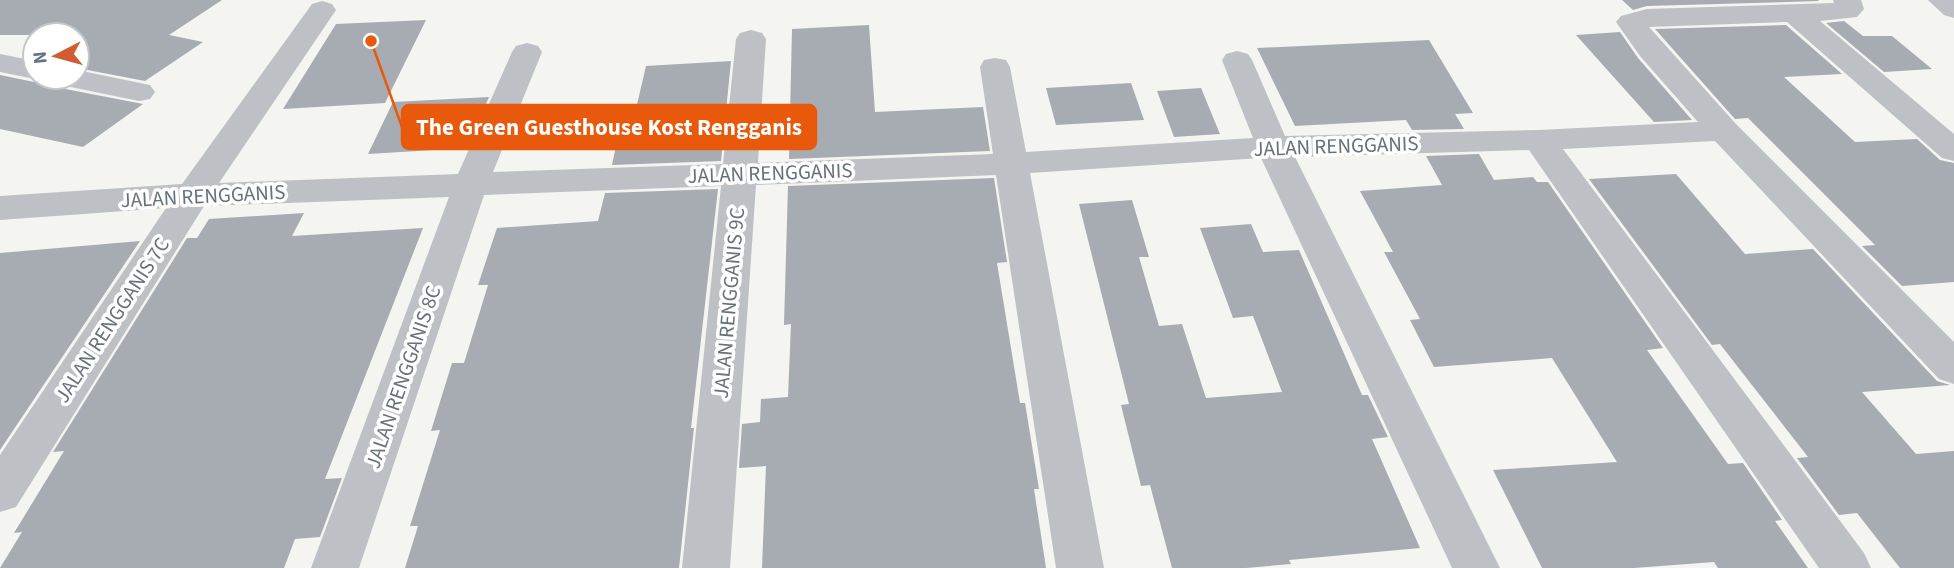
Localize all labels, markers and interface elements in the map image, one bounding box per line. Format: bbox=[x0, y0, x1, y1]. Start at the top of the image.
north arrow bbox=[21, 21, 91, 91]
text: N bbox=[26, 50, 55, 65]
callout: The Green Guesthouse Kost Rengganis bbox=[402, 105, 816, 149]
text: The Green Guesthouse Kost Rengganis bbox=[416, 111, 802, 144]
street label: JALAN RENGGANIS bbox=[1253, 128, 1419, 164]
street label: JALAN RENGGANIS bbox=[687, 155, 853, 191]
street label: JALAN RENGGANIS bbox=[120, 177, 286, 215]
street label: JALAN RENGGANIS 9C bbox=[706, 206, 752, 400]
street label: JALAN RENGGANIS 7C bbox=[47, 231, 177, 409]
street label: JALAN RENGGANIS 8C bbox=[358, 281, 448, 473]

